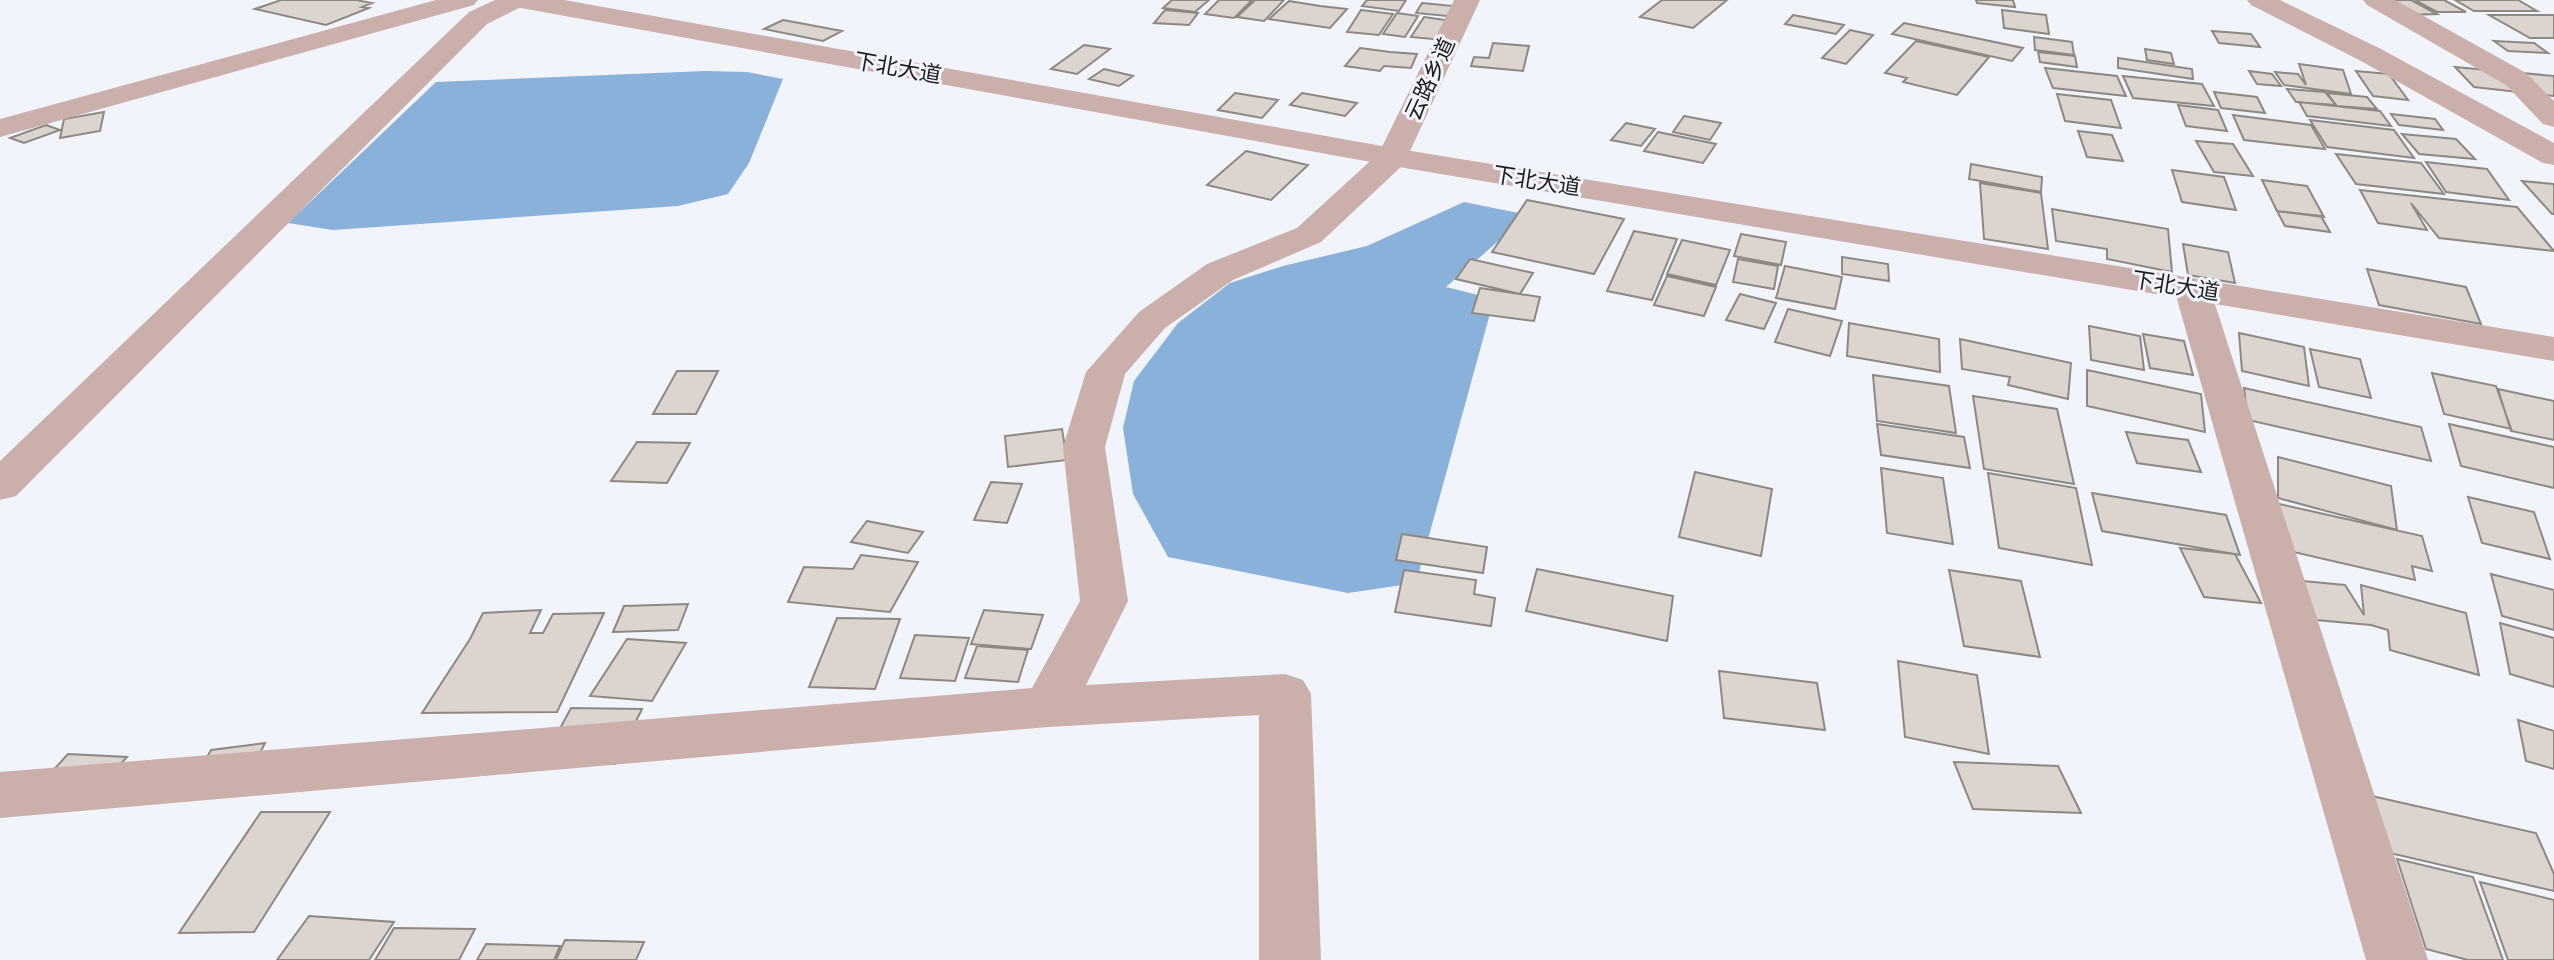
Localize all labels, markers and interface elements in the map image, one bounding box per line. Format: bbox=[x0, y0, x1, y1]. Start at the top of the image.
street label: 云路乡道 bbox=[1399, 33, 1461, 125]
street label: 下北大道 bbox=[852, 47, 944, 89]
street label: 下北大道 bbox=[1491, 161, 1583, 201]
street label: 下北大道 bbox=[2130, 266, 2222, 306]

